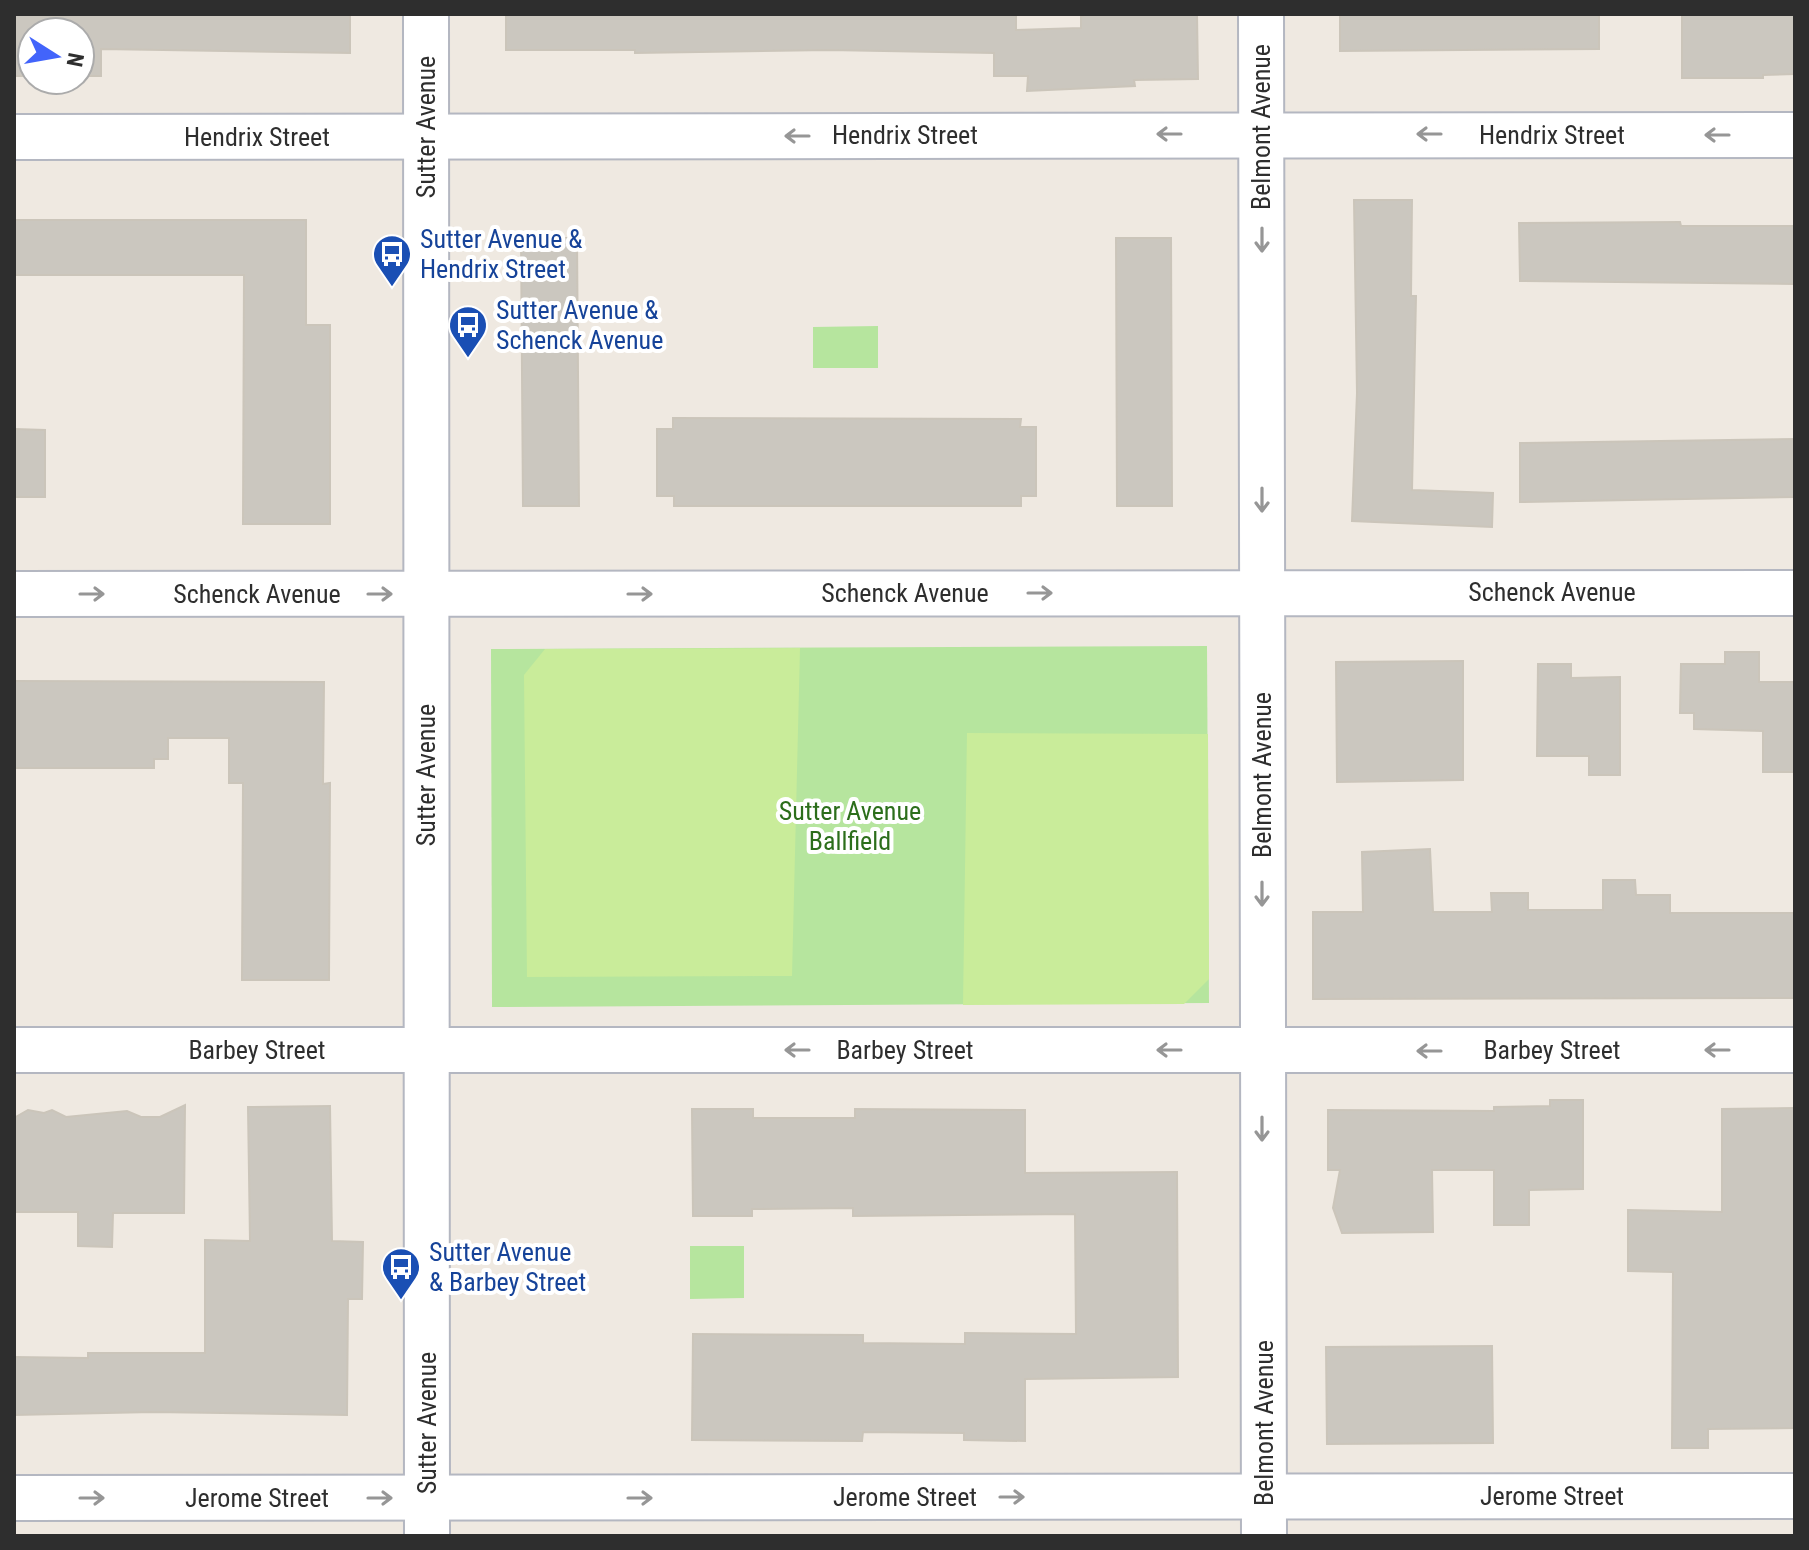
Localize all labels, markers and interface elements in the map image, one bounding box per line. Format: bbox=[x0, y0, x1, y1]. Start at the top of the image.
north arrow bbox=[16, 16, 96, 96]
street label: Belmont Avenue bbox=[1246, 44, 1276, 210]
text: N bbox=[62, 51, 89, 69]
street label: Sutter Avenue bbox=[411, 56, 441, 198]
street label: Hendrix Street bbox=[832, 120, 978, 150]
street label: Hendrix Street bbox=[1479, 120, 1625, 150]
street label: Hendrix Street bbox=[184, 122, 330, 152]
one-way arrow bbox=[1156, 126, 1183, 142]
one-way arrow bbox=[1416, 126, 1443, 142]
one-way arrow bbox=[1704, 127, 1731, 143]
one-way arrow bbox=[784, 128, 811, 144]
place label: Sutter Avenue & Hendrix Street bbox=[420, 224, 582, 284]
one-way arrow bbox=[1254, 226, 1270, 253]
bus stop icon: Sutter Avenue & Hendrix Street bbox=[371, 233, 413, 288]
place label: Sutter Avenue & Schenck Avenue bbox=[496, 295, 663, 355]
bus stop icon: Sutter Avenue & Schenck Avenue bbox=[447, 304, 489, 359]
one-way arrow bbox=[1254, 486, 1270, 513]
street label: Schenck Avenue bbox=[1468, 577, 1636, 607]
street label: Schenck Avenue bbox=[821, 578, 989, 608]
street label: Schenck Avenue bbox=[173, 579, 341, 609]
one-way arrow bbox=[1026, 585, 1053, 601]
one-way arrow bbox=[78, 586, 105, 602]
one-way arrow bbox=[366, 586, 393, 602]
one-way arrow bbox=[626, 586, 653, 602]
street label: Belmont Avenue bbox=[1247, 692, 1277, 858]
street label: Sutter Avenue bbox=[411, 704, 441, 846]
park label: Sutter Avenue Ballfield bbox=[779, 796, 921, 856]
one-way arrow bbox=[1254, 880, 1270, 907]
street label: Barbey Street bbox=[188, 1035, 326, 1065]
street label: Barbey Street bbox=[836, 1035, 974, 1065]
street label: Barbey Street bbox=[1483, 1035, 1621, 1065]
one-way arrow bbox=[784, 1042, 811, 1058]
one-way arrow bbox=[1156, 1042, 1183, 1058]
one-way arrow bbox=[1704, 1042, 1731, 1058]
one-way arrow bbox=[1416, 1043, 1443, 1059]
one-way arrow bbox=[1255, 1115, 1270, 1142]
place label: Sutter Avenue & Barbey Street bbox=[429, 1237, 586, 1297]
bus stop icon: Sutter Avenue & Barbey Street bbox=[380, 1246, 422, 1301]
street label: Belmont Avenue bbox=[1249, 1340, 1279, 1506]
street label: Sutter Avenue bbox=[412, 1352, 442, 1494]
street label: Jerome Street bbox=[1480, 1481, 1624, 1511]
street label: Jerome Street bbox=[833, 1482, 977, 1512]
street label: Jerome Street bbox=[185, 1483, 329, 1513]
one-way arrow bbox=[998, 1489, 1025, 1505]
one-way arrow bbox=[78, 1490, 105, 1506]
one-way arrow bbox=[366, 1490, 393, 1506]
one-way arrow bbox=[626, 1490, 653, 1506]

